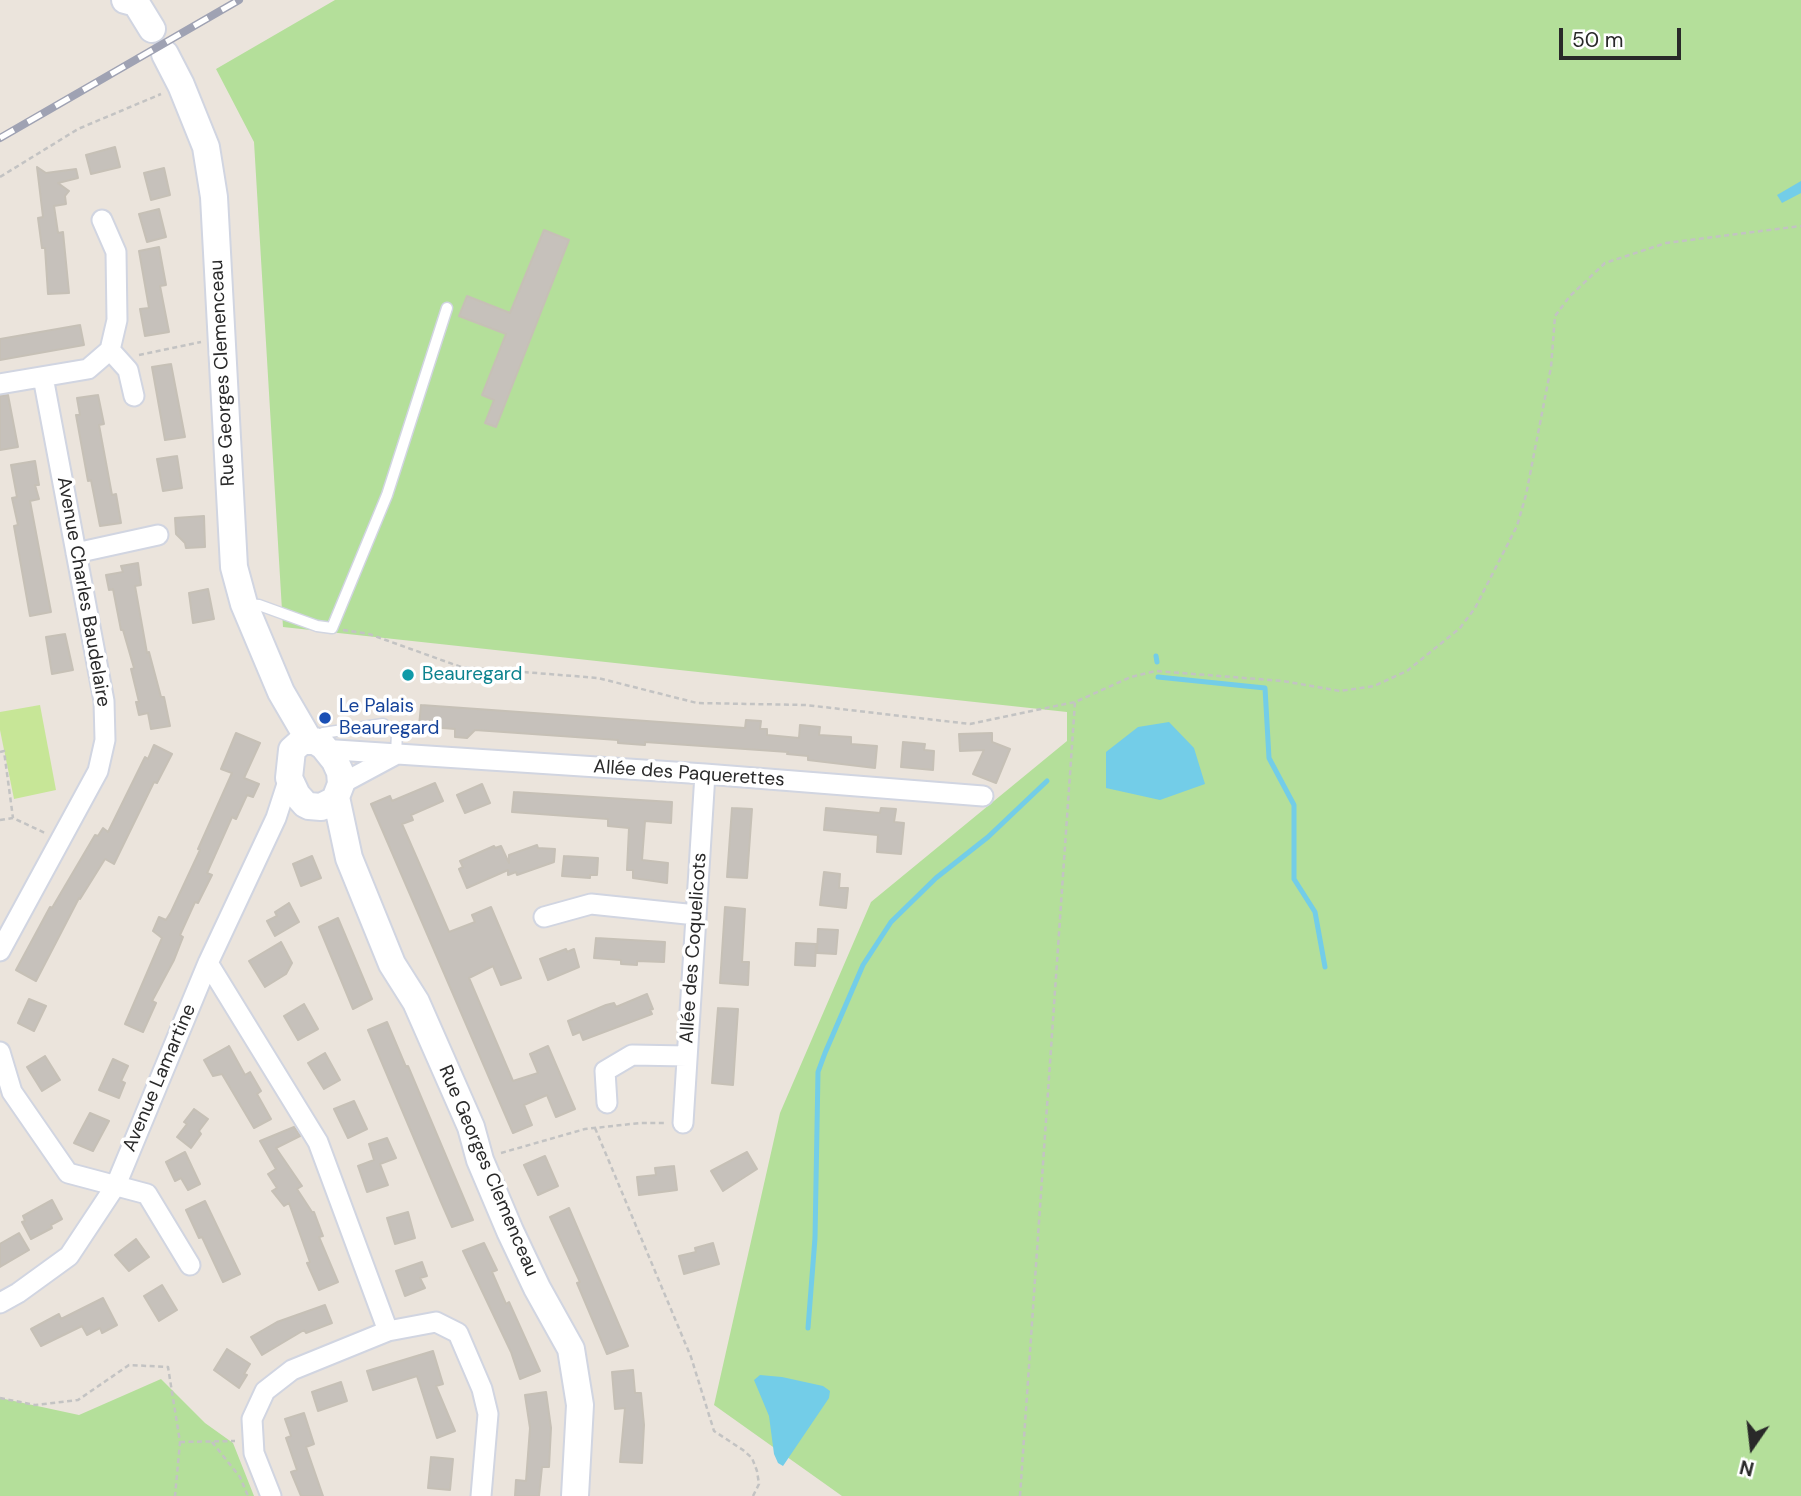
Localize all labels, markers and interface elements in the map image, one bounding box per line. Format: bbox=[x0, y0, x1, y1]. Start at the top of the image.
scale bar bbox=[1563, 14, 1686, 58]
text: 50 m bbox=[1572, 26, 1623, 54]
street label: Rue Georges Clemenceau bbox=[206, 259, 240, 487]
street label: Avenue Charles Baudelaire bbox=[52, 475, 114, 709]
place label: Beauregard bbox=[422, 664, 522, 686]
marker: Beauregard bbox=[400, 667, 416, 683]
place label: Le Palais Beauregard bbox=[339, 696, 439, 740]
marker: Le Palais Beauregard bbox=[317, 710, 333, 726]
street label: Allée des Paquerettes bbox=[593, 756, 785, 792]
street label: Allée des Coquelicots bbox=[676, 852, 712, 1044]
street label: Avenue Lamartine bbox=[119, 1001, 201, 1155]
street label: Rue Georges Clemenceau bbox=[433, 1062, 543, 1280]
north arrow bbox=[1717, 1412, 1787, 1482]
text: N bbox=[1737, 1454, 1757, 1482]

